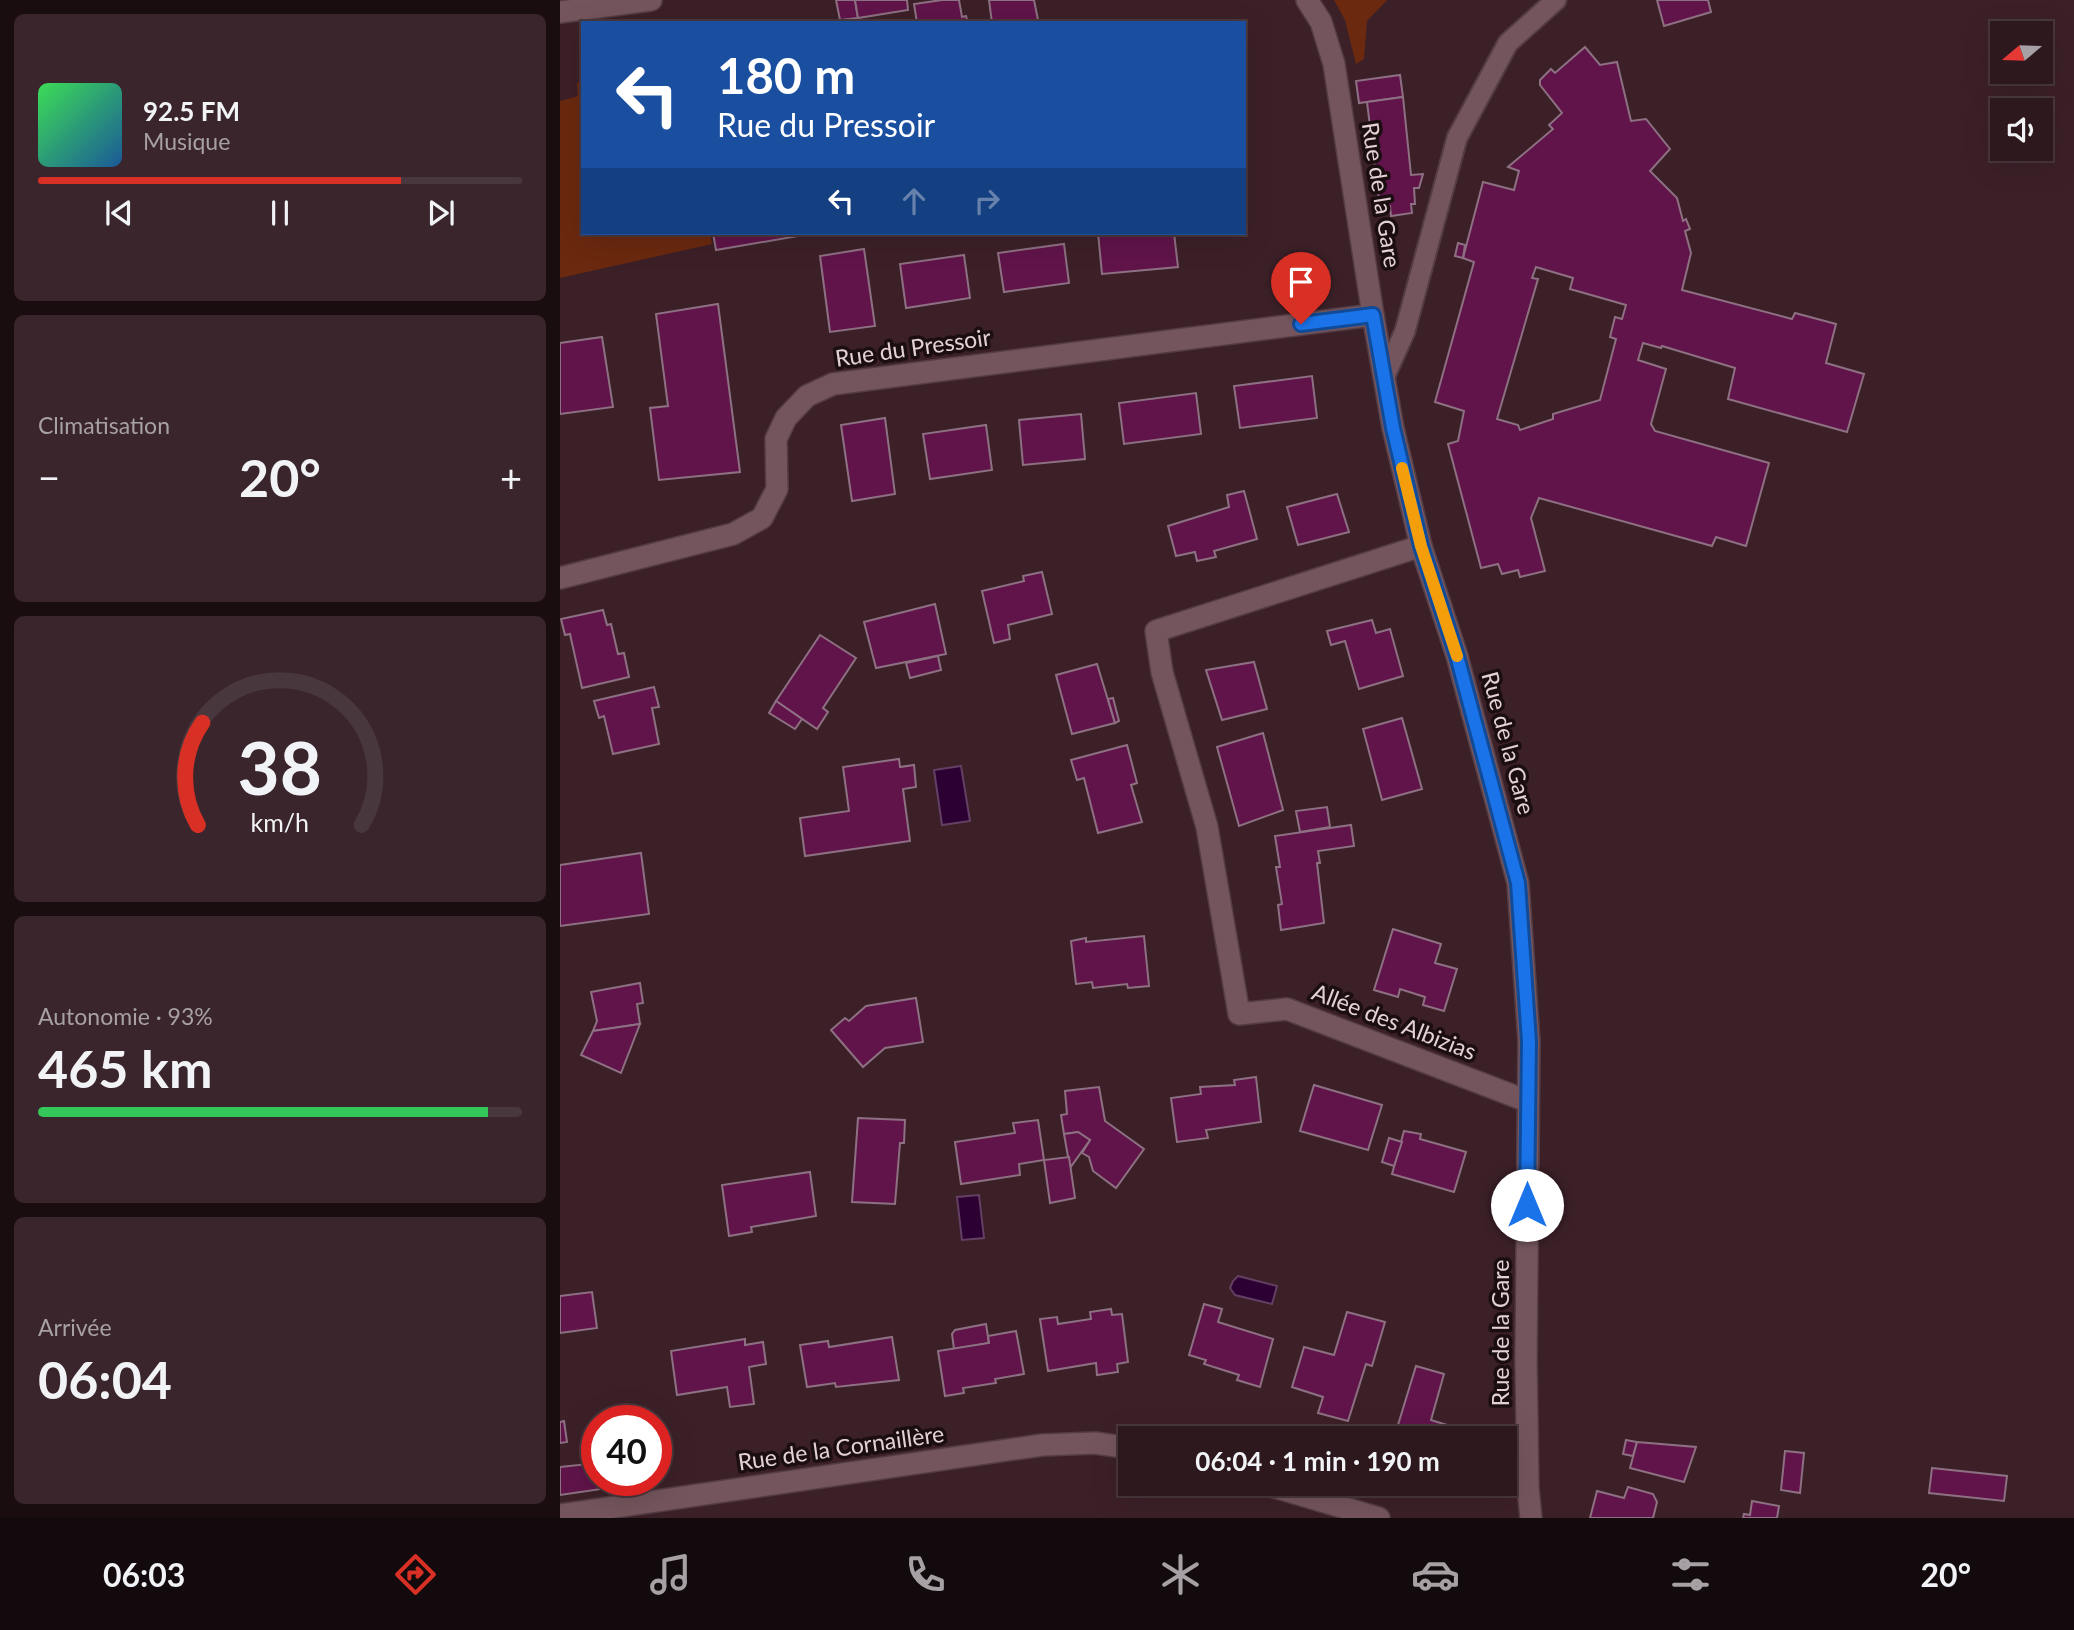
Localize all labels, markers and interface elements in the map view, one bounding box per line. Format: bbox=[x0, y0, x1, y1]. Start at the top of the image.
north arrow bbox=[1990, 21, 2053, 84]
map controls bbox=[1990, 21, 2053, 161]
text: 180 m bbox=[717, 46, 855, 104]
icon: left bbox=[602, 49, 693, 140]
text: 92.5 FM bbox=[143, 95, 240, 127]
button: sound bbox=[1990, 98, 2053, 161]
text: Rue du Pressoir bbox=[717, 105, 935, 144]
street label: Rue de la Gare bbox=[1357, 120, 1407, 269]
text: Musique bbox=[143, 127, 230, 155]
icon: left bbox=[822, 182, 860, 220]
icon: ahead bbox=[895, 182, 933, 220]
icon: right bbox=[968, 182, 1006, 220]
icon: previous bbox=[100, 194, 138, 232]
icon: pause bbox=[261, 194, 299, 232]
icon: next bbox=[422, 194, 460, 232]
pin bbox=[1271, 252, 1331, 324]
icon: arrive bbox=[1282, 263, 1320, 301]
street label: Rue du Pressoir bbox=[833, 322, 993, 372]
text: Climatisation bbox=[38, 411, 170, 439]
text: 20° bbox=[239, 446, 321, 508]
text: − bbox=[38, 454, 60, 500]
text: + bbox=[500, 454, 522, 500]
street label: Rue de la Gare bbox=[1476, 668, 1541, 817]
text: 38 bbox=[238, 723, 322, 811]
text: km/h bbox=[251, 807, 309, 837]
street label: Allée des Albizias bbox=[1308, 977, 1480, 1065]
text: Autonomie · 93% bbox=[38, 1002, 213, 1030]
text: 465 km bbox=[38, 1037, 212, 1099]
position arrow bbox=[1490, 1168, 1564, 1242]
street label: Rue de la Gare bbox=[1486, 1260, 1514, 1406]
text: Arrivée bbox=[38, 1313, 112, 1341]
text: 06:04 bbox=[38, 1348, 172, 1410]
speed limit sign: 40 bbox=[581, 1405, 672, 1496]
street label: Rue de la Cornaillère bbox=[736, 1419, 946, 1475]
text: 06:04 · 1 min · 190 m bbox=[1195, 1445, 1440, 1477]
icon: directions bbox=[391, 1550, 440, 1599]
icon: music bbox=[646, 1550, 695, 1599]
icon: phone bbox=[901, 1550, 950, 1599]
icon: climate bbox=[1156, 1550, 1205, 1599]
icon: car bbox=[1411, 1550, 1460, 1599]
icon: filters bbox=[1666, 1550, 1715, 1599]
text: 06:03 bbox=[103, 1555, 185, 1594]
text: 20° bbox=[1921, 1555, 1971, 1594]

